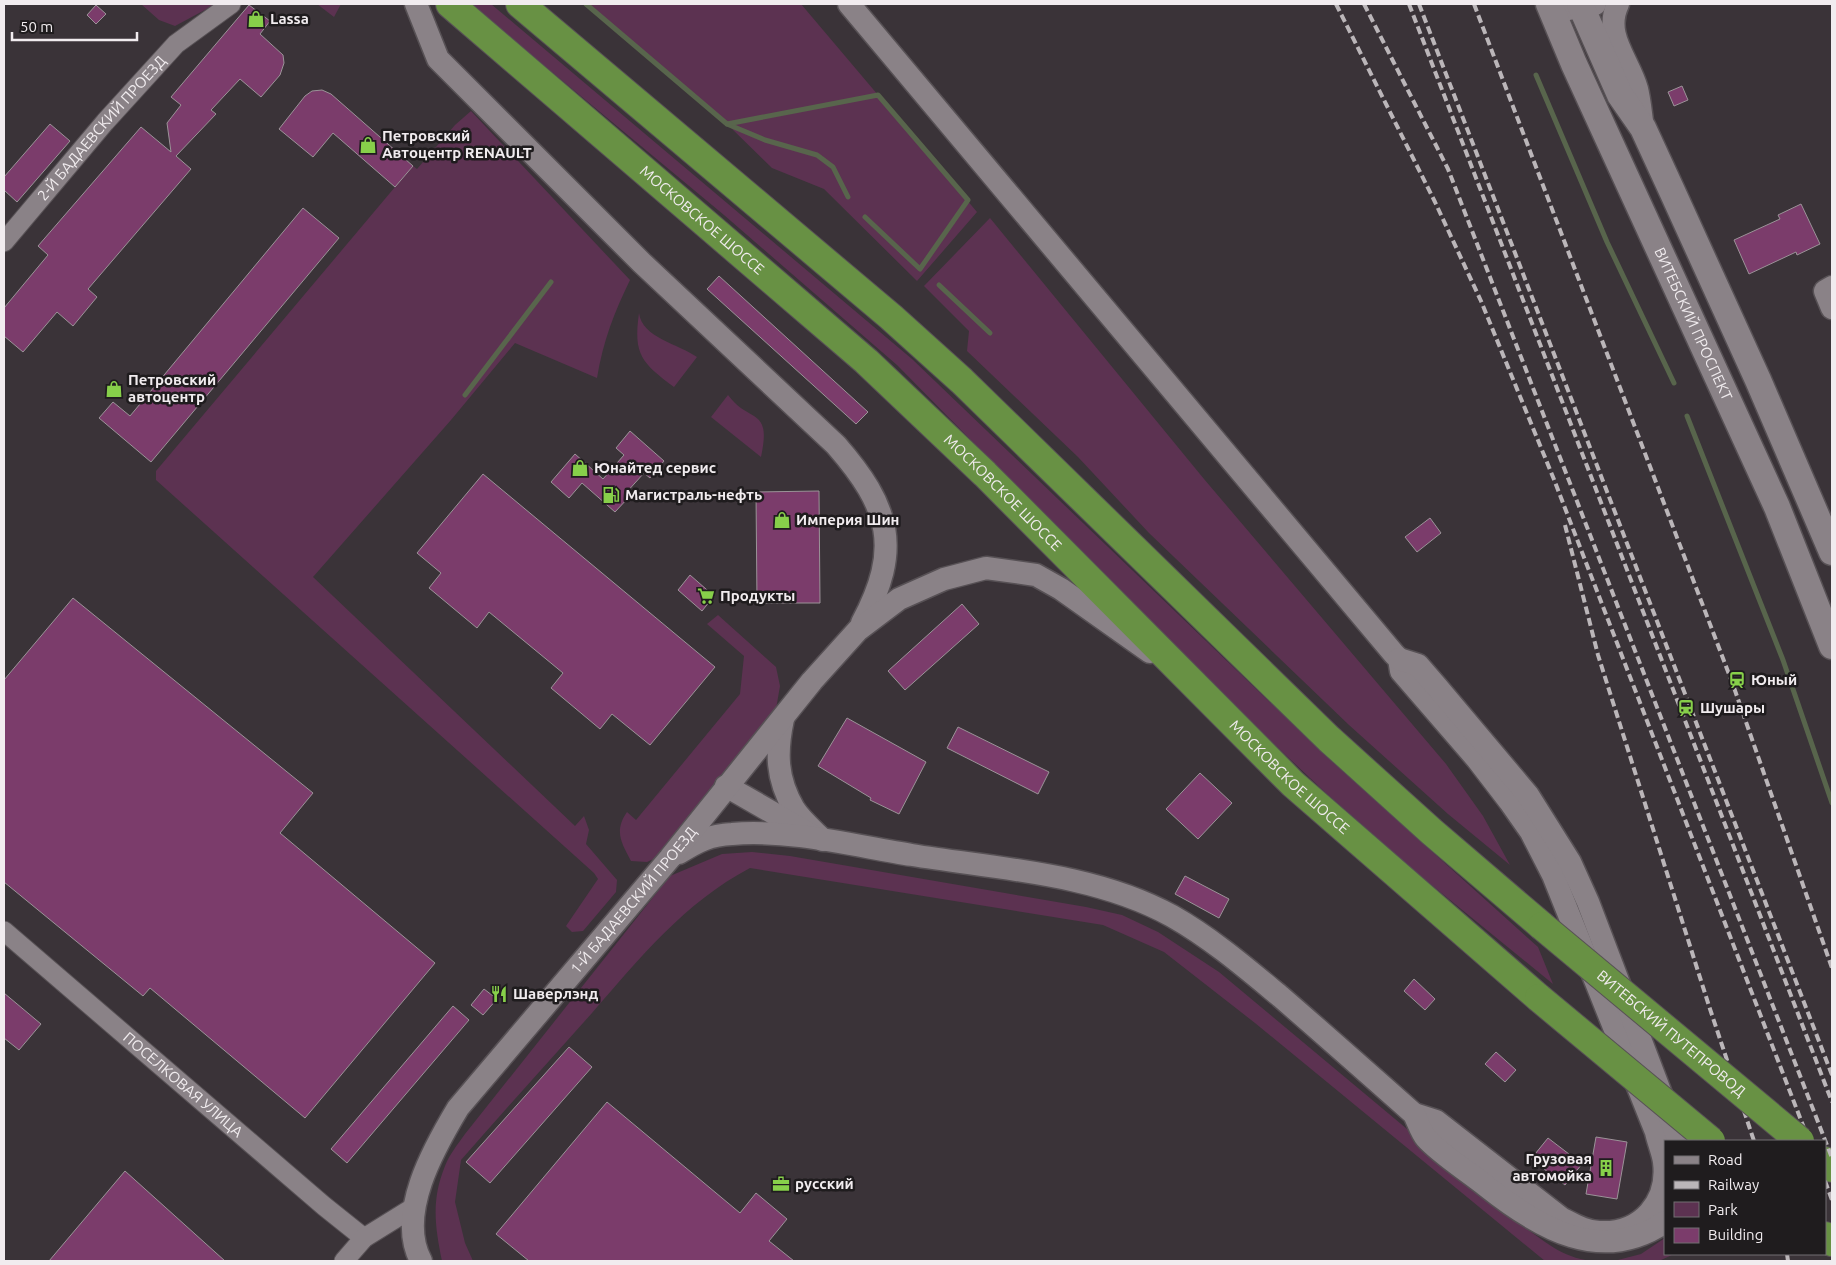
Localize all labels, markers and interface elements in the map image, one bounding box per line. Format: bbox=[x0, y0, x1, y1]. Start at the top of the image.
shop icon: Lassa bbox=[246, 9, 266, 29]
scale bar bbox=[12, 10, 138, 42]
place label: Lassa bbox=[270, 10, 309, 27]
text: 50 m bbox=[20, 18, 53, 35]
street label: 2-Й БАДАЕВСКИЙ ПРОЕЗД bbox=[34, 52, 169, 204]
place label: Петровский Автоцентр RENAULT bbox=[382, 127, 532, 161]
shop icon: Петровский Автоцентр RENAULT bbox=[358, 135, 378, 155]
street label: МОСКОВСКОЕ ШОССЕ bbox=[637, 162, 768, 278]
street label: ВИТЕБСКИЙ ПРОСПЕКТ bbox=[1651, 245, 1736, 403]
place label: Петровский автоцентр bbox=[128, 371, 216, 405]
shop icon: Петровский автоцентр bbox=[104, 379, 124, 399]
street label: МОСКОВСКОЕ ШОССЕ bbox=[941, 431, 1065, 554]
shop icon: Юнайтед сервис bbox=[570, 458, 590, 478]
place label: Юнайтед сервис bbox=[594, 459, 716, 476]
fuel station icon: Магистраль-нефть bbox=[601, 485, 621, 505]
place label: Магистраль-нефть bbox=[625, 486, 762, 503]
shop icon: Империя Шин bbox=[772, 510, 792, 530]
place label: Империя Шин bbox=[796, 511, 899, 528]
supermarket icon: Продукты bbox=[696, 586, 716, 606]
place label: Продукты bbox=[720, 587, 795, 604]
station icon: Юный bbox=[1727, 670, 1747, 690]
place label: Юный bbox=[1751, 671, 1797, 688]
station icon: Шушары bbox=[1676, 698, 1696, 718]
place label: Шушары bbox=[1700, 699, 1765, 716]
street label: МОСКОВСКОЕ ШОССЕ bbox=[1226, 716, 1353, 837]
street label: 1-Й БАДАЕВСКИЙ ПРОЕЗД bbox=[567, 823, 700, 977]
street label: ВИТЕБСКИЙ ПУТЕПРОВОД bbox=[1594, 966, 1749, 1100]
restaurant icon: Шаверлэнд bbox=[489, 984, 509, 1004]
place label: Шаверлэнд bbox=[513, 985, 598, 1002]
street label: ПОСЕЛКОВАЯ УЛИЦА bbox=[120, 1028, 247, 1141]
legend bbox=[1664, 1140, 1826, 1255]
place label: Грузовая автомойка bbox=[1512, 1150, 1592, 1184]
text: Road bbox=[1708, 1151, 1743, 1168]
building icon: Грузовая автомойка bbox=[1596, 1158, 1616, 1178]
office icon: русский bbox=[771, 1174, 791, 1194]
place label: русский bbox=[795, 1175, 854, 1192]
text: Railway bbox=[1708, 1176, 1759, 1193]
text: Park bbox=[1708, 1201, 1738, 1218]
text: Building bbox=[1708, 1226, 1763, 1243]

